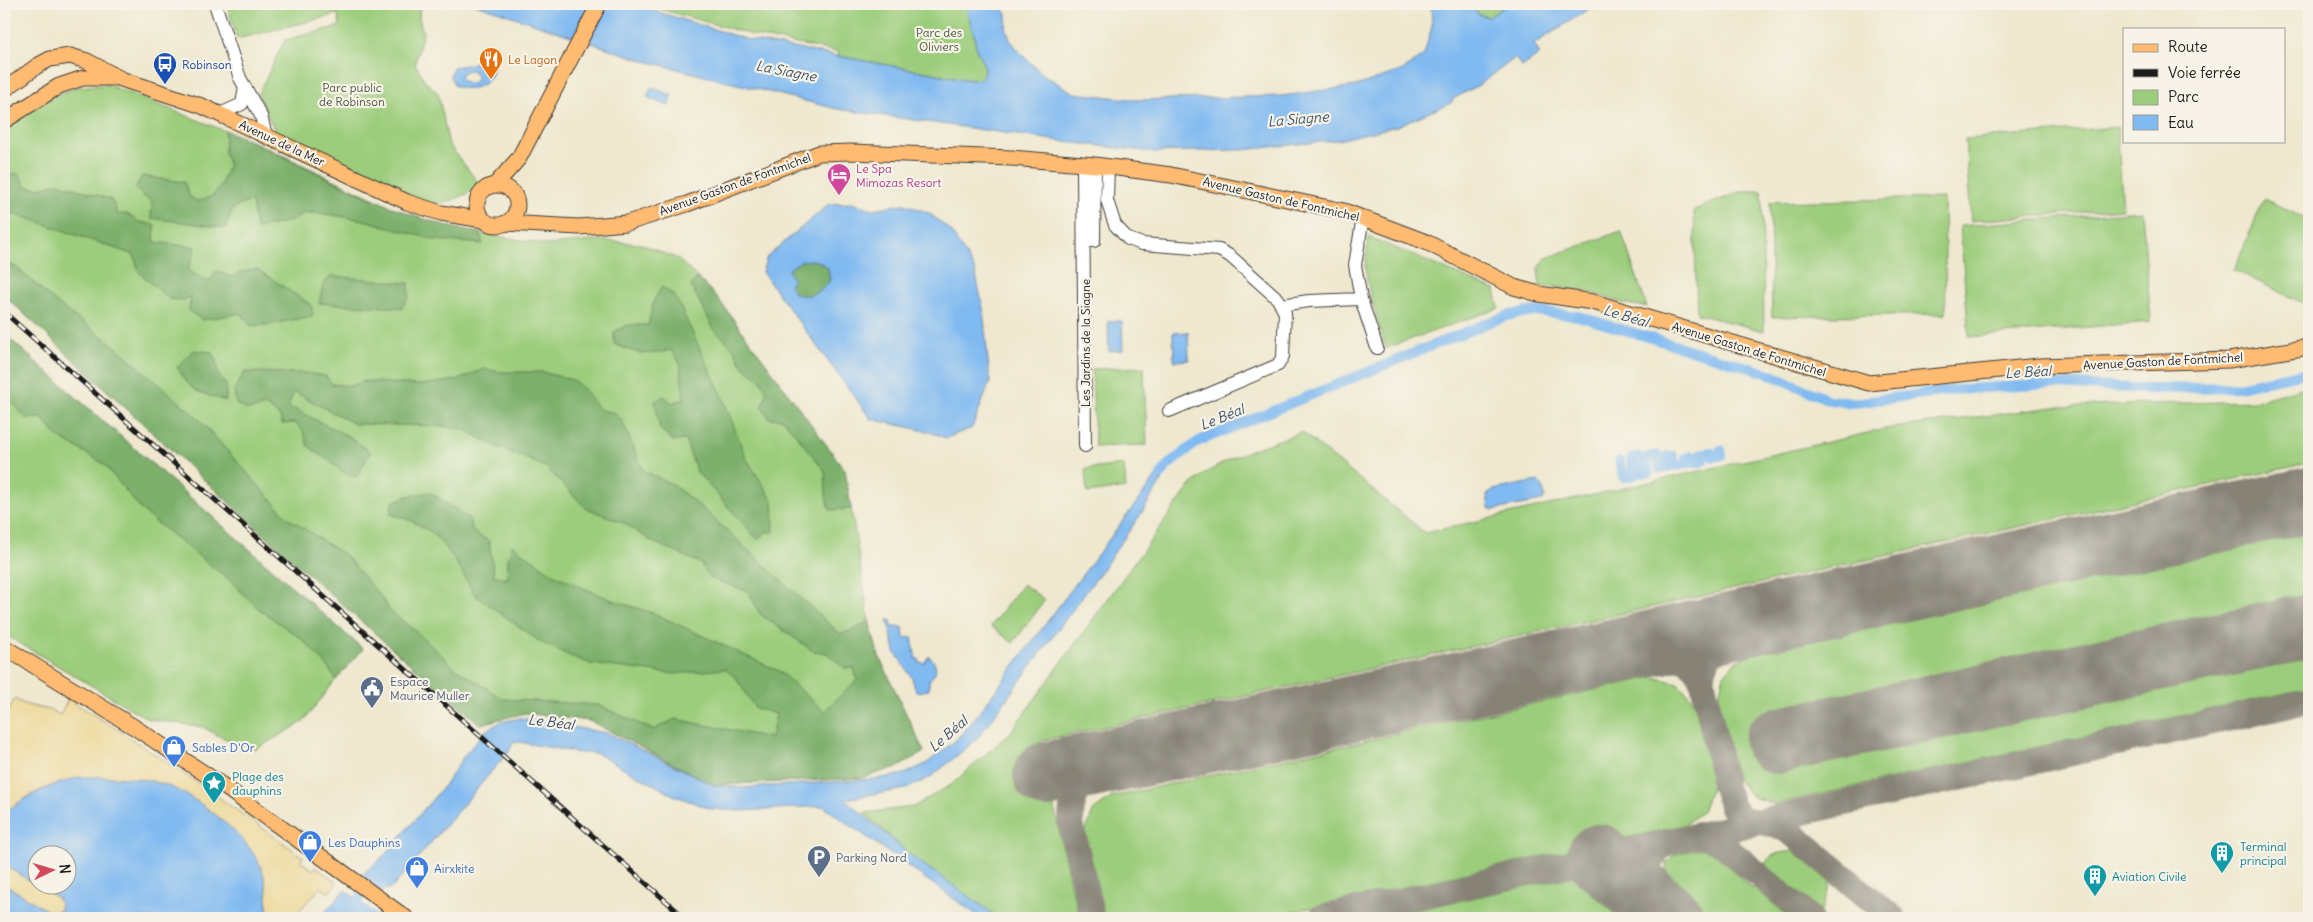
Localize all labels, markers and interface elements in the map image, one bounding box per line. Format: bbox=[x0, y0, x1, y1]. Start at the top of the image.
park label: Parc des Oliviers bbox=[916, 25, 962, 54]
legend bbox=[2123, 28, 2286, 142]
text: Route bbox=[2168, 37, 2208, 56]
restaurant icon: Le Lagon bbox=[478, 46, 504, 80]
bus stop icon: Robinson bbox=[152, 51, 178, 85]
place label: Le Lagon bbox=[508, 52, 557, 67]
water label: La Siagne bbox=[754, 56, 819, 86]
place label: Robinson bbox=[182, 57, 232, 72]
text: Voie ferrée bbox=[2168, 63, 2241, 82]
park label: Parc public de Robinson bbox=[319, 80, 385, 109]
text: Parc bbox=[2168, 87, 2199, 106]
water label: La Siagne bbox=[1267, 107, 1331, 131]
text: Eau bbox=[2168, 113, 2194, 132]
street label: Avenue de la Mer bbox=[237, 117, 327, 169]
street label: Avenue Gaston de Fontmichel bbox=[657, 150, 813, 218]
place label: Le Spa Mimozas Resort bbox=[856, 161, 941, 190]
hotel icon: Le Spa Mimozas Resort bbox=[826, 162, 852, 196]
street label: Avenue Gaston de Fontmichel bbox=[1201, 174, 1361, 224]
street label: Les Jardins de la Siagne bbox=[1078, 279, 1093, 407]
water label: Le Béal bbox=[1601, 301, 1652, 332]
street label: Avenue Gaston de Fontmichel bbox=[1670, 318, 1828, 380]
street label: Avenue Gaston de Fontmichel bbox=[2083, 349, 2243, 373]
water label: Le Béal bbox=[2005, 362, 2053, 382]
water label: Le Béal bbox=[1197, 399, 1248, 434]
place label: Espace Maurice Muller bbox=[390, 674, 470, 703]
public building icon: Espace Maurice Muller bbox=[359, 675, 385, 709]
water label: Le Béal bbox=[527, 710, 577, 734]
water label: Le Béal bbox=[925, 711, 973, 756]
shop icon: Sables D'Or bbox=[161, 734, 187, 768]
place label: Sables D'Or bbox=[192, 740, 255, 755]
place label: Plage des dauphins bbox=[232, 769, 284, 798]
place icon: Plage des dauphins bbox=[201, 770, 227, 804]
shop icon: Les Dauphins bbox=[297, 829, 323, 863]
place label: Les Dauphins bbox=[328, 835, 400, 850]
place label: Terminal principal bbox=[2240, 839, 2287, 868]
building icon: Terminal principal bbox=[2209, 840, 2235, 874]
north arrow bbox=[28, 844, 78, 894]
parking icon: Parking Nord bbox=[806, 844, 832, 878]
place label: Parking Nord bbox=[836, 850, 907, 865]
shop icon: Airxkite bbox=[404, 855, 430, 889]
place label: Airxkite bbox=[434, 861, 474, 876]
text: N bbox=[56, 863, 74, 874]
building icon: Aviation Civile bbox=[2082, 863, 2108, 897]
place label: Aviation Civile bbox=[2112, 869, 2187, 884]

